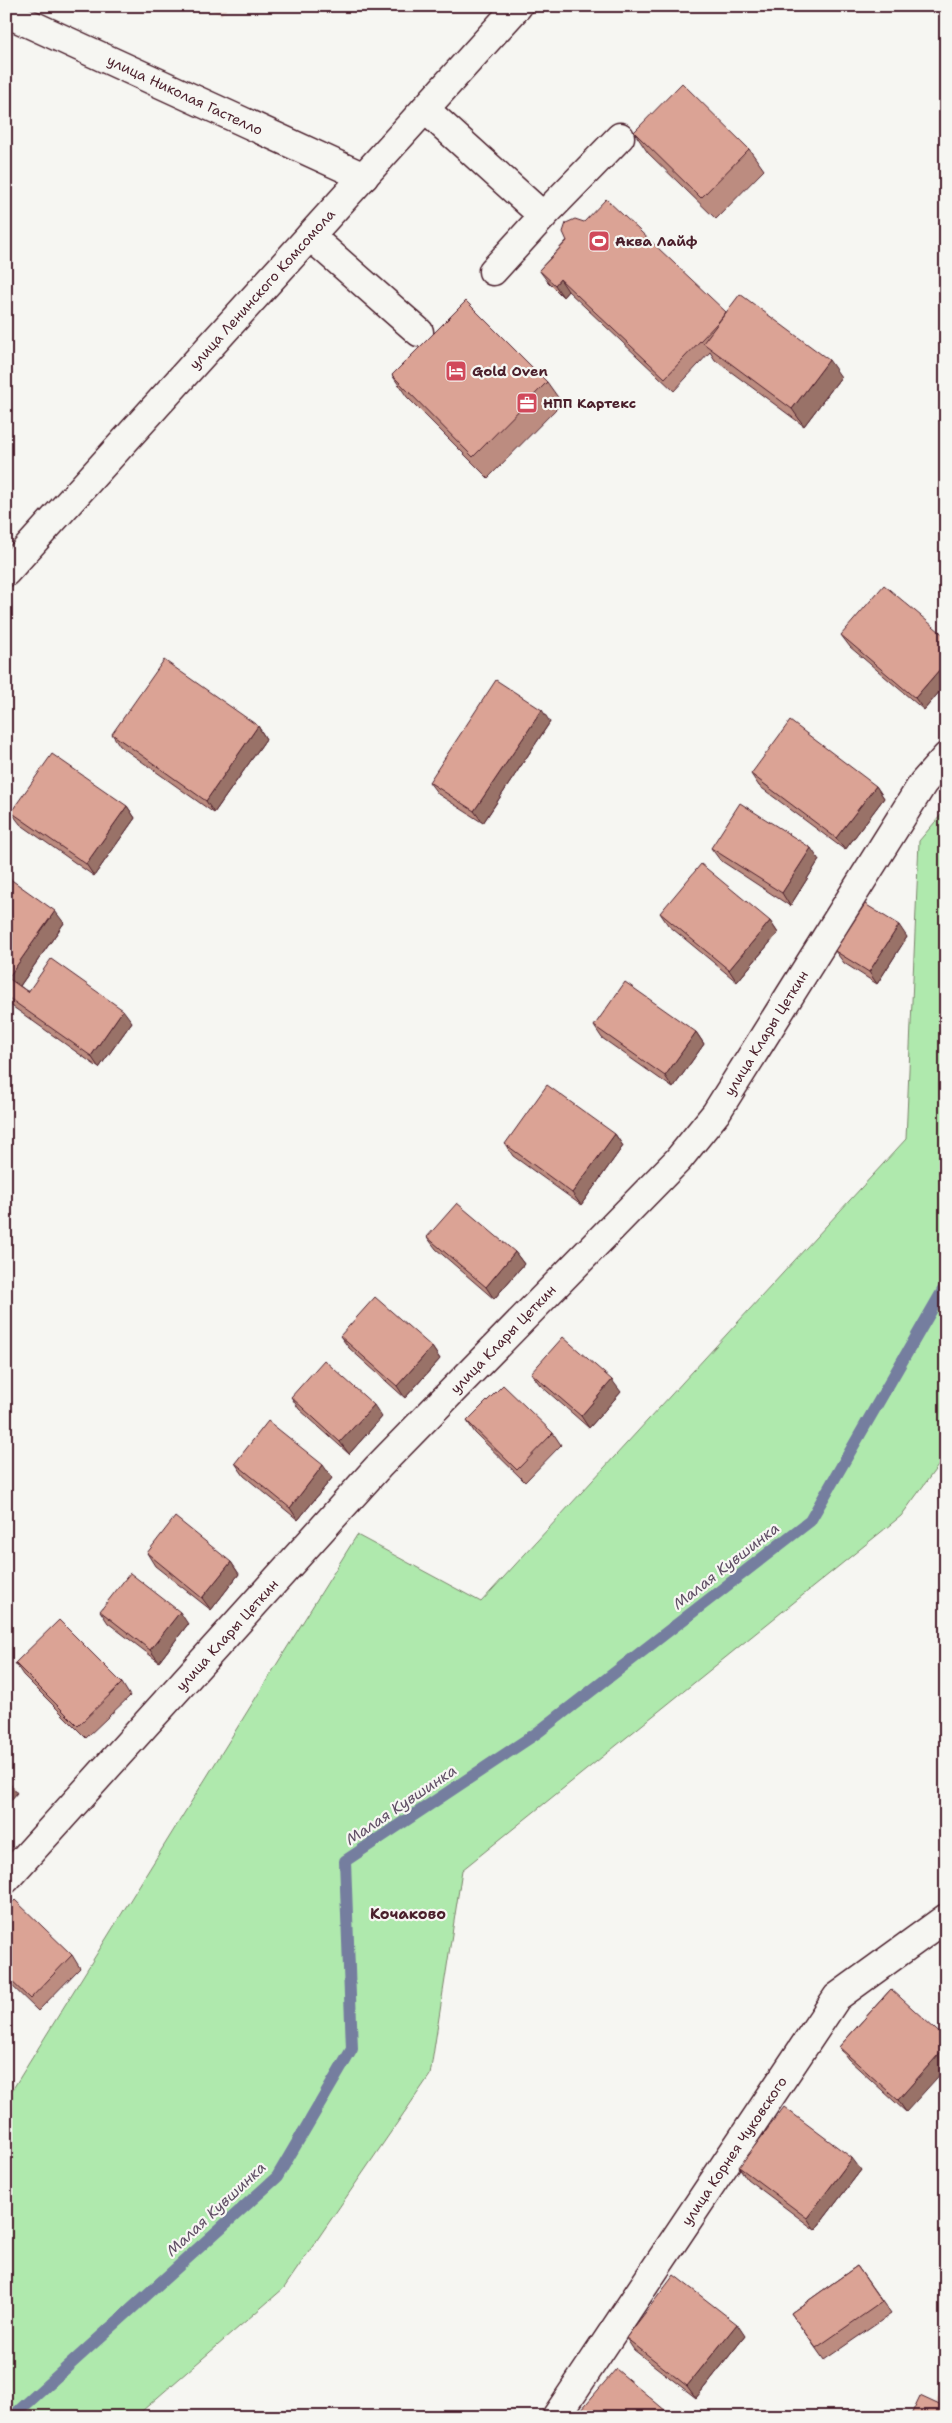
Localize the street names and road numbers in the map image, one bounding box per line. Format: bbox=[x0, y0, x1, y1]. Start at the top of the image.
street label: улица Николая Гастелло bbox=[104, 51, 266, 139]
street label: улица Ленинского Комсомола bbox=[185, 205, 339, 373]
street label: улица Клары Цеткин bbox=[720, 967, 812, 1099]
street label: улица Клары Цеткин bbox=[446, 1281, 560, 1397]
street label: улица Клары Цеткин bbox=[172, 1575, 282, 1695]
street label: улица Корнея Чуковского bbox=[677, 2073, 791, 2229]

